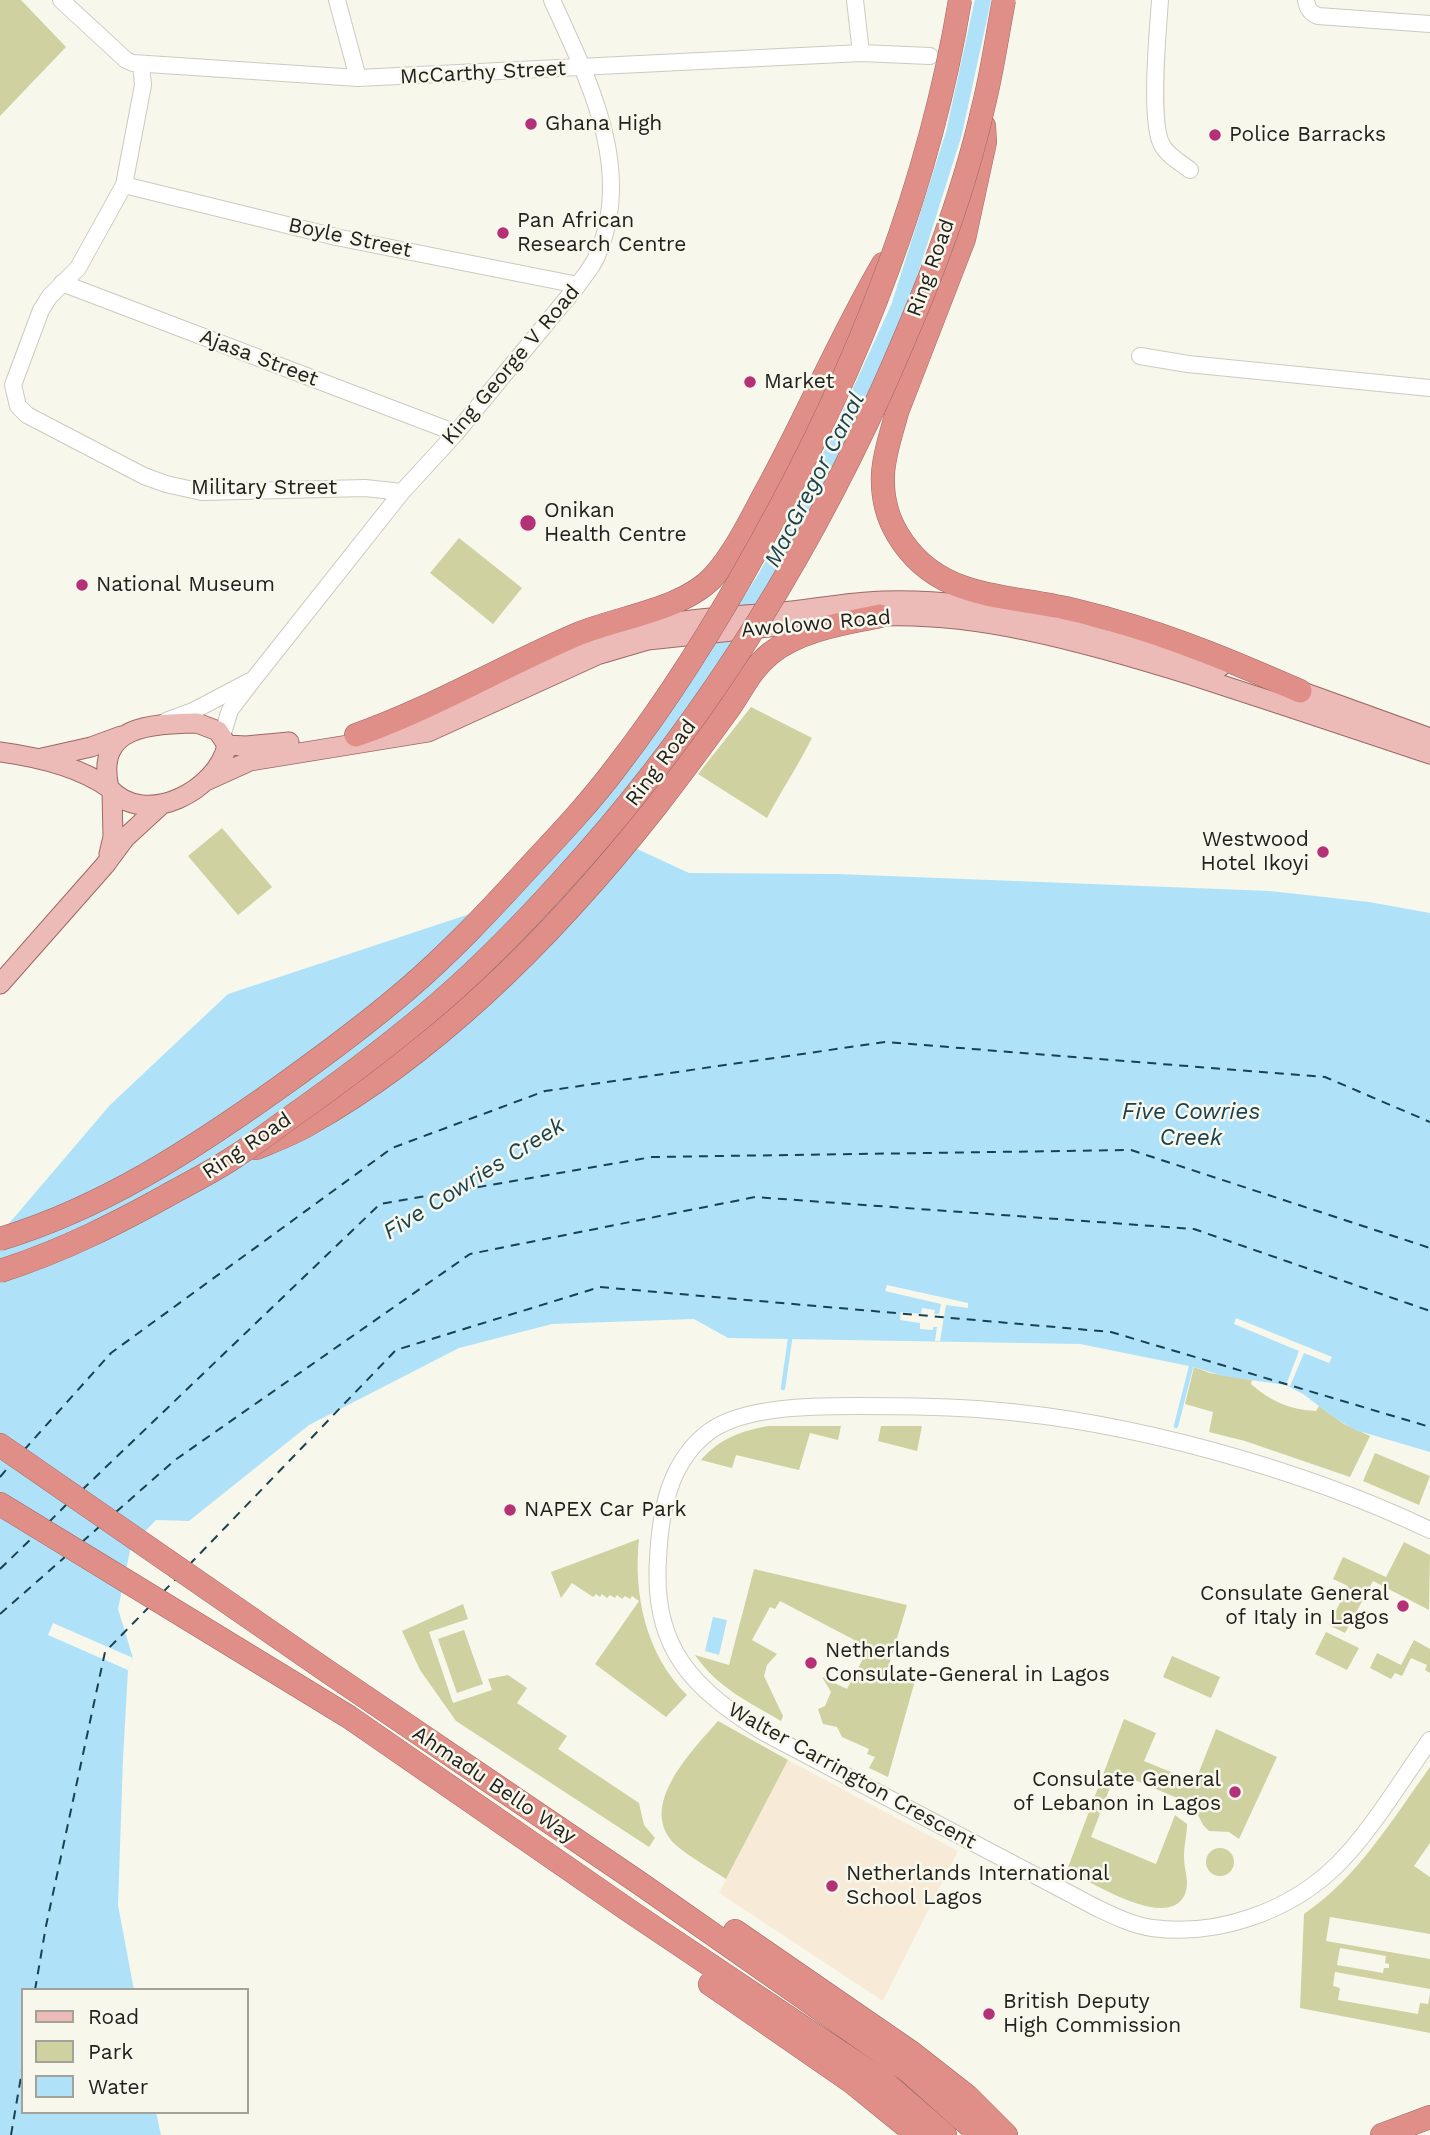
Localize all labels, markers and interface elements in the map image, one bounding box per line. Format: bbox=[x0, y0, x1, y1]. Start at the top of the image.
street label: McCarthy Street bbox=[399, 56, 567, 90]
place label: Ghana High bbox=[545, 111, 662, 137]
marker: Ghana High bbox=[523, 116, 539, 132]
place label: Police Barracks bbox=[1229, 122, 1386, 148]
marker: Police Barracks bbox=[1207, 127, 1223, 143]
place label: Pan African Research Centre bbox=[517, 208, 686, 258]
street label: Boyle Street bbox=[286, 213, 414, 263]
street label: Ring Road bbox=[902, 216, 960, 320]
marker: Pan African Research Centre bbox=[495, 225, 511, 241]
street label: King George V Road bbox=[437, 280, 585, 450]
street label: Ajasa Street bbox=[196, 324, 322, 392]
place label: Market bbox=[764, 369, 834, 395]
marker: Market bbox=[742, 374, 758, 390]
water label: MacGregor Canal bbox=[759, 388, 871, 572]
street label: Military Street bbox=[191, 475, 337, 501]
place label: Onikan Health Centre bbox=[544, 498, 687, 548]
marker: Onikan Health Centre bbox=[518, 513, 538, 533]
place label: National Museum bbox=[96, 572, 275, 598]
marker: National Museum bbox=[74, 577, 90, 593]
street label: Awolowo Road bbox=[740, 605, 892, 643]
street label: Ring Road bbox=[620, 715, 702, 811]
place label: Westwood Hotel Ikoyi bbox=[1200, 827, 1309, 877]
marker: Westwood Hotel Ikoyi bbox=[1315, 844, 1331, 860]
water label: Five Cowries Creek bbox=[1122, 1098, 1260, 1152]
street label: Ring Road bbox=[198, 1107, 296, 1185]
water label: Five Cowries Creek bbox=[378, 1112, 570, 1246]
place label: NAPEX Car Park bbox=[524, 1497, 686, 1523]
marker: NAPEX Car Park bbox=[502, 1502, 518, 1518]
place label: Consulate General of Italy in Lagos bbox=[1200, 1581, 1389, 1631]
marker: Consulate General of Italy in Lagos bbox=[1395, 1598, 1411, 1614]
place label: Netherlands Consulate-General in Lagos bbox=[825, 1638, 1110, 1688]
marker: Netherlands Consulate-General in Lagos bbox=[803, 1655, 819, 1671]
street label: Walter Carrington Crescent bbox=[723, 1697, 981, 1855]
street label: Ahmadu Bello Way bbox=[407, 1721, 581, 1849]
place label: Consulate General of Lebanon in Lagos bbox=[1013, 1767, 1221, 1817]
marker: Consulate General of Lebanon in Lagos bbox=[1227, 1784, 1243, 1800]
place label: Netherlands International School Lagos bbox=[846, 1861, 1109, 1911]
marker: Netherlands International School Lagos bbox=[824, 1878, 840, 1894]
legend bbox=[21, 1988, 248, 2114]
place label: British Deputy High Commission bbox=[1003, 1989, 1181, 2039]
text: Road bbox=[88, 2004, 139, 2029]
marker: British Deputy High Commission bbox=[981, 2006, 997, 2022]
text: Park bbox=[88, 2039, 133, 2064]
text: Water bbox=[88, 2074, 148, 2099]

